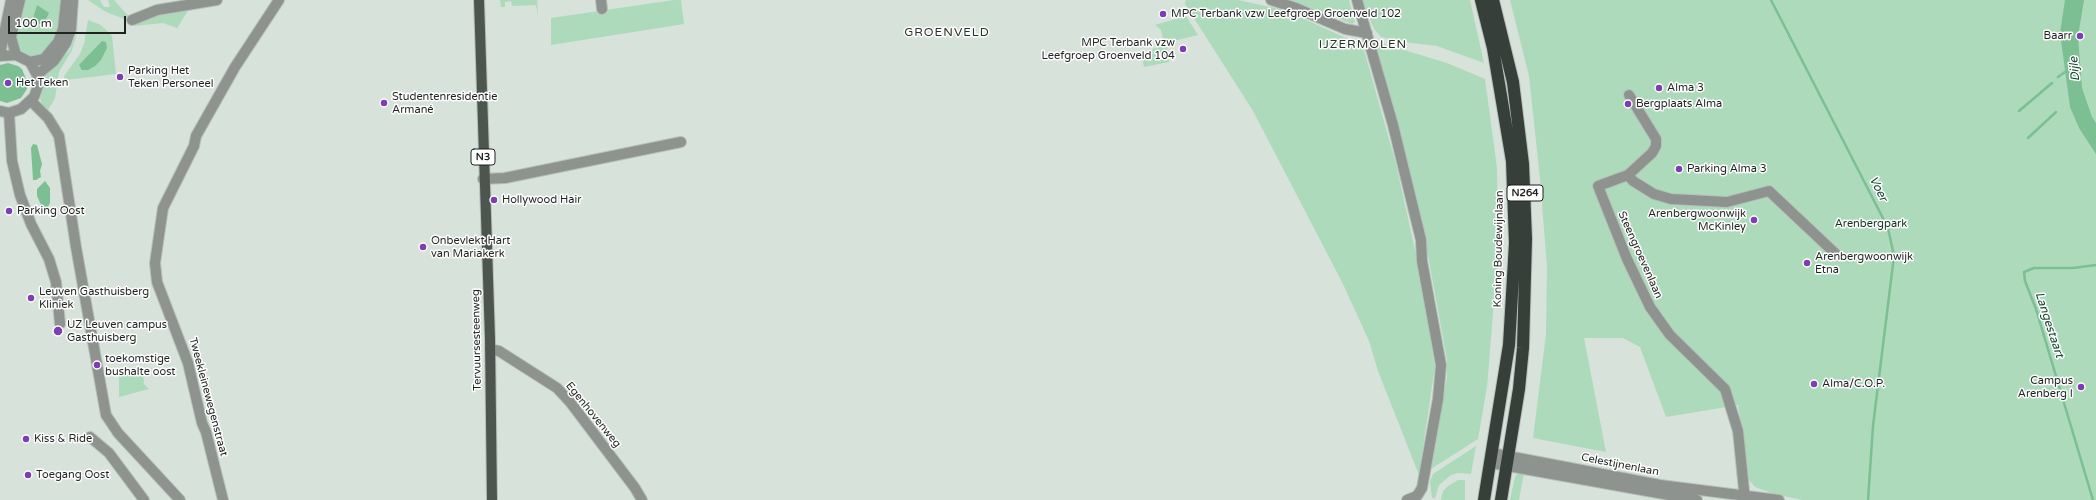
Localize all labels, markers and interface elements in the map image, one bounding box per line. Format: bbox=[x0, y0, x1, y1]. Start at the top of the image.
place label: MPC Terbank vzw Leefgroep Groenveld 102 bbox=[1171, 7, 1401, 21]
scale bar bbox=[10, 8, 128, 34]
marker: MPC Terbank vzw Leefgroep Groenveld 102 bbox=[1158, 9, 1168, 19]
text: 100 m bbox=[15, 16, 52, 30]
district label: GROENVELD bbox=[904, 26, 990, 40]
place label: Baarr bbox=[2044, 29, 2072, 43]
marker: Baarr bbox=[2075, 31, 2085, 41]
place label: MPC Terbank vzw Leefgroep Groenveld 104 bbox=[1041, 36, 1175, 62]
district label: IJZERMOLEN bbox=[1319, 38, 1407, 52]
marker: MPC Terbank vzw Leefgroep Groenveld 104 bbox=[1178, 44, 1188, 54]
water label: Dijle bbox=[2067, 56, 2083, 82]
place label: Parking Het Teken Personeel bbox=[128, 64, 213, 90]
marker: Parking Het Teken Personeel bbox=[115, 72, 125, 82]
place label: Het Teken bbox=[16, 76, 68, 90]
marker: Het Teken bbox=[3, 78, 13, 88]
place label: Alma 3 bbox=[1667, 81, 1704, 95]
marker: Alma 3 bbox=[1654, 83, 1664, 93]
place label: Studentenresidentie Armané bbox=[392, 90, 497, 116]
place label: Bergplaats Alma bbox=[1636, 97, 1722, 111]
marker: Studentenresidentie Armané bbox=[379, 98, 389, 108]
marker: Bergplaats Alma bbox=[1623, 99, 1633, 109]
road number: N3 bbox=[471, 149, 495, 165]
place label: Parking Alma 3 bbox=[1687, 162, 1767, 176]
marker: Parking Alma 3 bbox=[1674, 164, 1684, 174]
water label: Voer bbox=[1866, 174, 1890, 204]
road number: N264 bbox=[1507, 185, 1543, 201]
street label: Koning Boudewijnlaan bbox=[1491, 190, 1507, 308]
place label: Hollywood Hair bbox=[502, 193, 581, 207]
marker: Hollywood Hair bbox=[489, 195, 499, 205]
place label: Parking Oost bbox=[17, 204, 85, 218]
marker: Parking Oost bbox=[4, 206, 14, 216]
place label: Arenbergwoonwijk McKinley bbox=[1648, 207, 1746, 233]
street label: Steengroevenlaan bbox=[1615, 209, 1665, 301]
marker: Arenbergwoonwijk McKinley bbox=[1749, 215, 1759, 225]
park label: Arenbergpark bbox=[1835, 217, 1907, 231]
place label: Onbevlekt Hart van Mariakerk bbox=[431, 234, 510, 260]
marker: Onbevlekt Hart van Mariakerk bbox=[418, 242, 428, 252]
place label: Arenbergwoonwijk Etna bbox=[1815, 250, 1913, 276]
marker: Arenbergwoonwijk Etna bbox=[1802, 258, 1812, 268]
place label: Leuven Gasthuisberg Kliniek bbox=[39, 285, 149, 311]
street label: Tervuursesteenweg bbox=[470, 289, 484, 391]
water label: Langestaart bbox=[2032, 290, 2066, 360]
marker: Leuven Gasthuisberg Kliniek bbox=[26, 293, 36, 303]
place label: UZ Leuven campus Gasthuisberg bbox=[67, 318, 167, 344]
marker: UZ Leuven campus Gasthuisberg bbox=[52, 325, 64, 337]
street label: Tweekleinewegenstraat bbox=[186, 336, 230, 458]
place label: toekomstige bushalte oost bbox=[105, 352, 176, 378]
marker: toekomstige bushalte oost bbox=[92, 360, 102, 370]
place label: Campus Arenberg I bbox=[2018, 374, 2073, 400]
place label: Alma/C.O.P. bbox=[1822, 377, 1885, 391]
marker: Alma/C.O.P. bbox=[1809, 379, 1819, 389]
street label: Egenhovenweg bbox=[563, 380, 623, 450]
marker: Campus Arenberg I bbox=[2076, 382, 2086, 392]
place label: Kiss & Ride bbox=[34, 432, 92, 446]
marker: Kiss & Ride bbox=[21, 434, 31, 444]
street label: Celestijnenlaan bbox=[1580, 451, 1660, 479]
place label: Toegang Oost bbox=[36, 468, 109, 482]
marker: Toegang Oost bbox=[23, 470, 33, 480]

